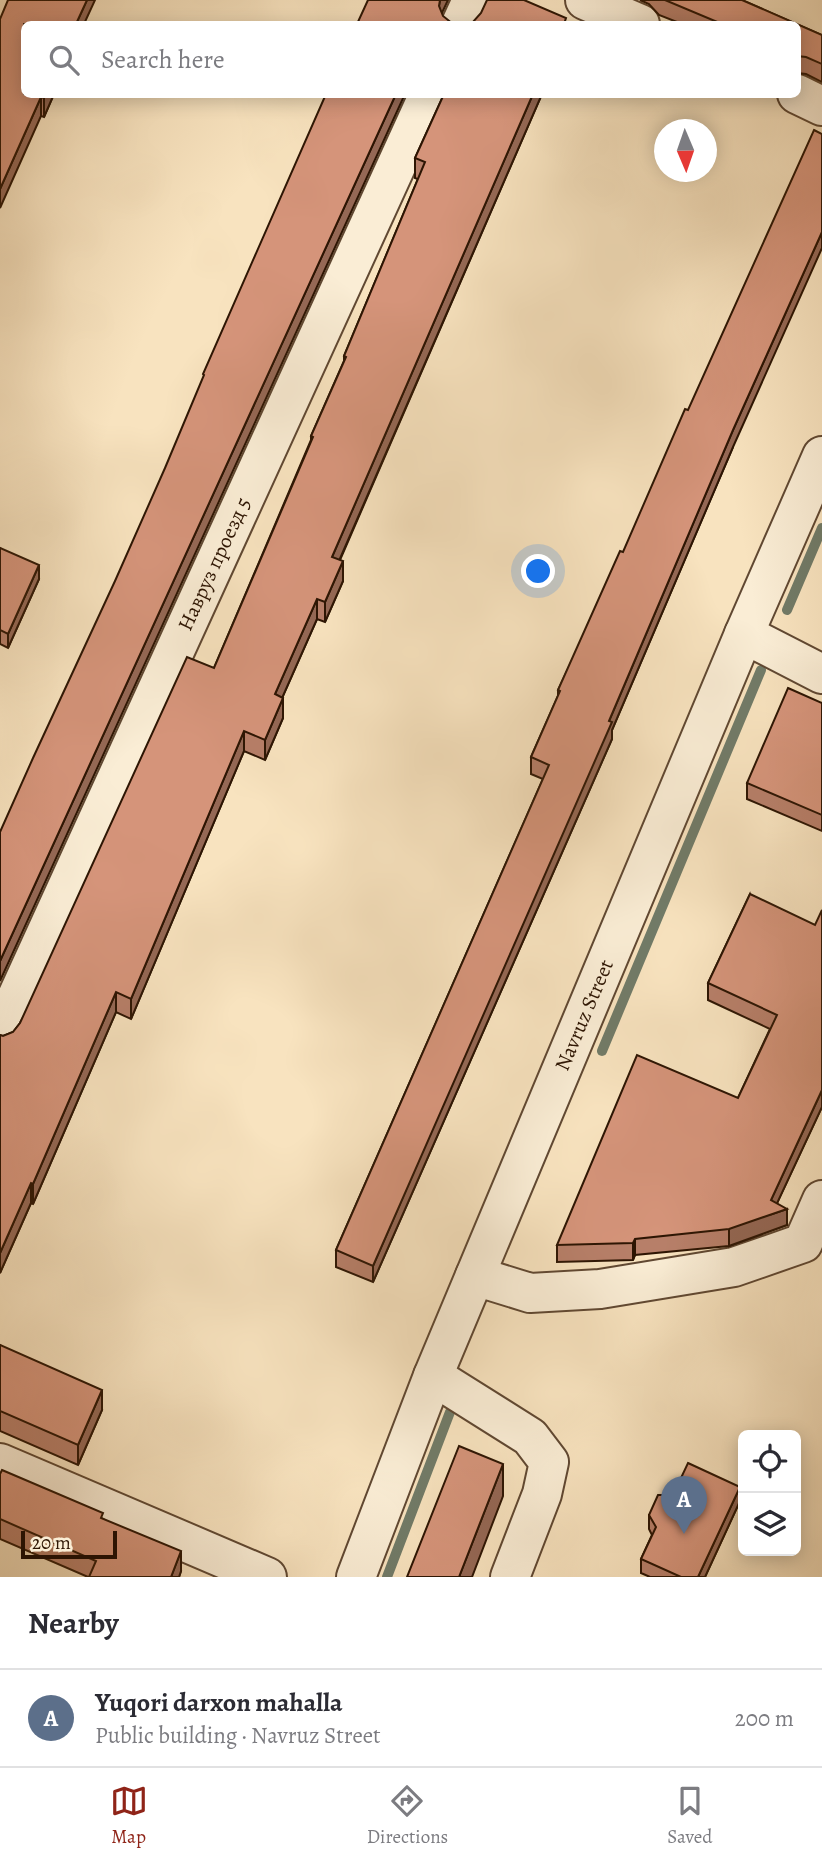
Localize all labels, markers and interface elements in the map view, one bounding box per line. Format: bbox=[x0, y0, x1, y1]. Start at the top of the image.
search box bbox=[21, 21, 801, 98]
icon: search bbox=[45, 41, 83, 79]
text: Search here bbox=[101, 42, 225, 77]
north arrow bbox=[654, 119, 717, 182]
street label: Навруз проезд 5 bbox=[171, 493, 257, 635]
your location bbox=[521, 554, 555, 588]
street label: Navruz Street bbox=[548, 955, 620, 1075]
map controls bbox=[738, 1430, 801, 1556]
button: locate bbox=[738, 1430, 801, 1493]
pin: A bbox=[661, 1476, 707, 1534]
button: layers bbox=[738, 1493, 801, 1556]
scale bar bbox=[21, 1528, 117, 1560]
text: 20 m bbox=[32, 1530, 71, 1556]
text: Nearby bbox=[28, 1603, 119, 1643]
text: Yuqori darxon mahalla bbox=[95, 1685, 343, 1720]
text: A bbox=[44, 1703, 58, 1734]
text: 200 m bbox=[735, 1703, 794, 1734]
text: Public building · Navruz Street bbox=[95, 1720, 381, 1751]
tab: Map bbox=[110, 1782, 148, 1850]
tab: Directions bbox=[367, 1782, 448, 1850]
tab: Saved bbox=[667, 1782, 712, 1850]

